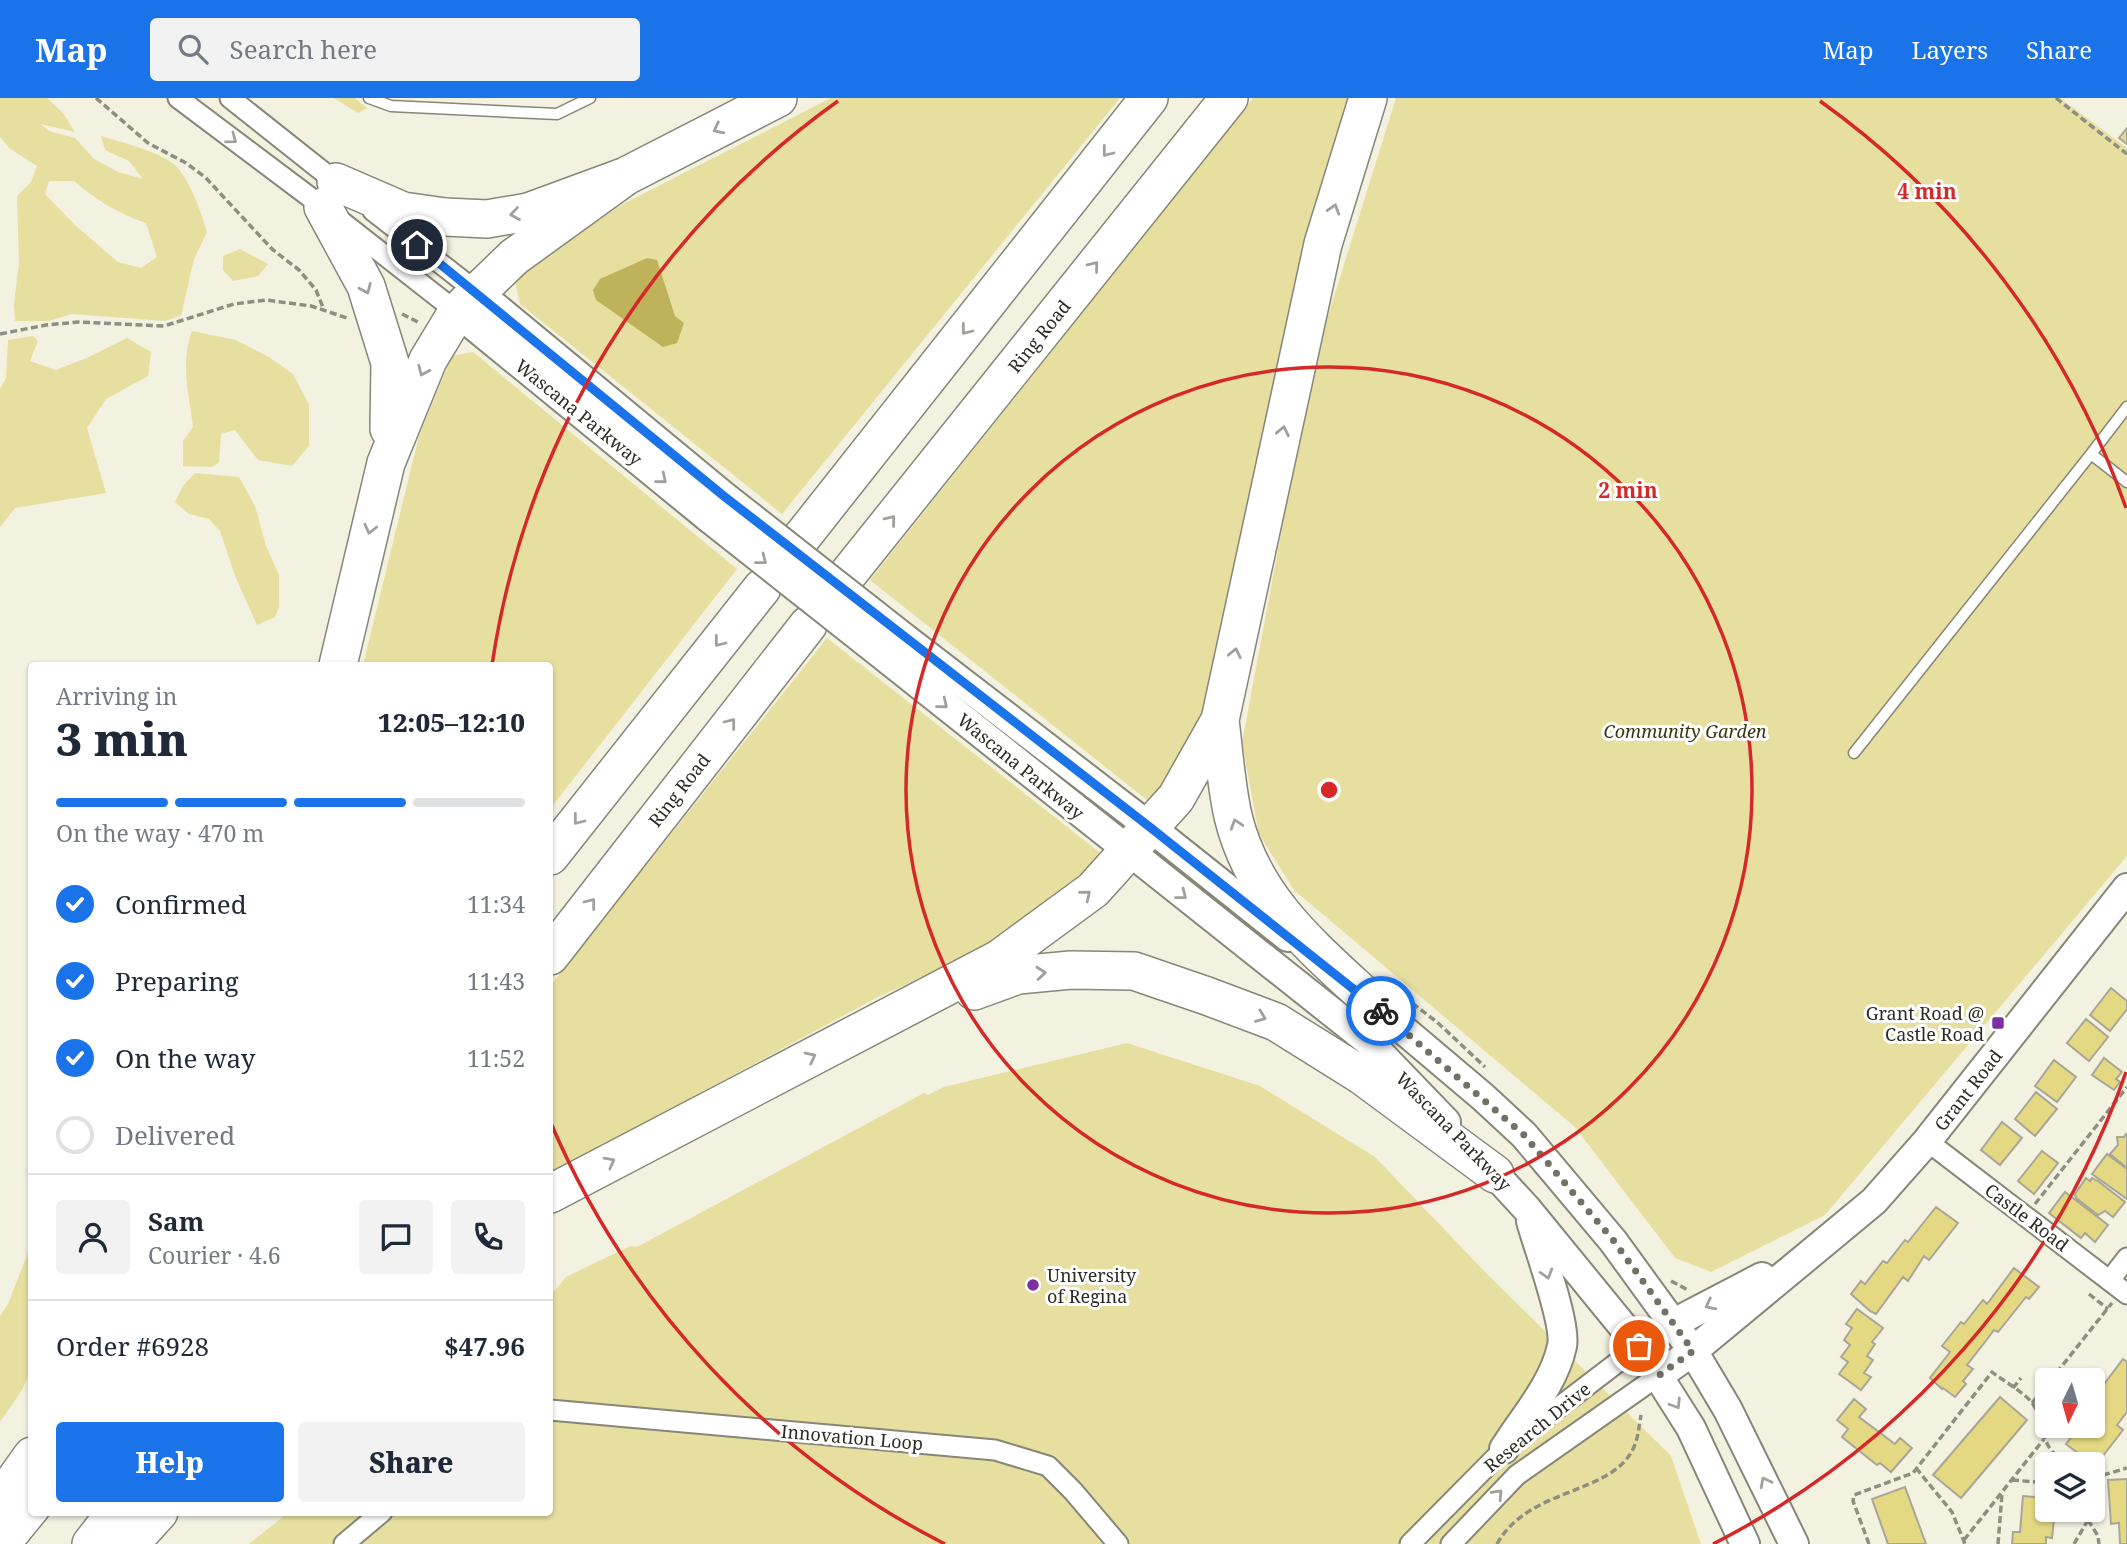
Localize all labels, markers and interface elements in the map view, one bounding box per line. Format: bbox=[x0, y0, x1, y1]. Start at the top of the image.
search box bbox=[150, 18, 640, 81]
text: Map bbox=[35, 27, 108, 72]
icon: search bbox=[174, 30, 212, 68]
text: Search here bbox=[230, 31, 377, 67]
text: Map bbox=[1823, 33, 1874, 66]
text: Layers bbox=[1912, 33, 1988, 66]
text: Share bbox=[2026, 33, 2092, 66]
one-way arrow bbox=[713, 121, 725, 135]
one-way arrow bbox=[225, 131, 237, 143]
one-way arrow bbox=[1103, 144, 1116, 156]
text: 4 min bbox=[1897, 177, 1957, 205]
one-way arrow bbox=[1326, 203, 1340, 216]
one-way arrow bbox=[509, 206, 521, 221]
pin bbox=[387, 215, 447, 275]
icon: home bbox=[398, 226, 436, 264]
one-way arrow bbox=[1086, 262, 1099, 274]
one-way arrow bbox=[358, 282, 372, 294]
street label: Ring Road bbox=[1002, 295, 1076, 377]
one-way arrow bbox=[962, 323, 975, 335]
street label: Wascana Parkway bbox=[511, 353, 648, 471]
one-way arrow bbox=[417, 364, 431, 377]
one-way arrow bbox=[1275, 425, 1289, 437]
one-way arrow bbox=[654, 471, 666, 484]
text: 2 min bbox=[1598, 476, 1658, 504]
one-way arrow bbox=[882, 516, 895, 528]
one-way arrow bbox=[364, 523, 379, 535]
one-way arrow bbox=[755, 551, 767, 564]
one-way arrow bbox=[715, 634, 728, 646]
one-way arrow bbox=[1226, 647, 1241, 659]
text: Arriving in bbox=[56, 680, 177, 712]
one-way arrow bbox=[936, 695, 948, 708]
text: 12:05–12:10 bbox=[378, 704, 525, 740]
text: 3 min bbox=[56, 707, 188, 769]
street label: Wascana Parkway bbox=[953, 707, 1090, 825]
one-way arrow bbox=[723, 718, 735, 731]
park label: Community Garden bbox=[1603, 719, 1767, 743]
street label: Ring Road bbox=[643, 748, 715, 832]
centre of rings bbox=[1317, 778, 1341, 802]
one-way arrow bbox=[574, 811, 586, 824]
text: On the way · 470 m bbox=[56, 817, 264, 849]
one-way arrow bbox=[1230, 819, 1244, 831]
icon: check bbox=[56, 885, 94, 923]
text: Confirmed bbox=[115, 886, 247, 922]
one-way arrow bbox=[1174, 886, 1186, 899]
text: 11:34 bbox=[467, 888, 525, 920]
one-way arrow bbox=[1078, 891, 1091, 903]
one-way arrow bbox=[583, 898, 596, 910]
icon: check bbox=[56, 962, 94, 1000]
text: Preparing bbox=[115, 963, 239, 999]
text: 11:43 bbox=[467, 965, 525, 997]
one-way arrow bbox=[1036, 965, 1047, 980]
courier bbox=[1346, 976, 1416, 1046]
icon: bike bbox=[1362, 992, 1400, 1030]
place label: Grant Road @ Castle Road bbox=[1866, 1001, 1984, 1046]
one-way arrow bbox=[1254, 1008, 1266, 1022]
marker: Grant Road @ Castle Road bbox=[1990, 1015, 2006, 1031]
icon: check bbox=[56, 1039, 94, 1077]
text: On the way bbox=[115, 1040, 255, 1076]
text: 11:52 bbox=[467, 1042, 525, 1074]
street label: Grant Road bbox=[1929, 1044, 2007, 1136]
one-way arrow bbox=[804, 1051, 817, 1065]
street label: Wascana Parkway bbox=[1391, 1066, 1518, 1196]
text: Delivered bbox=[115, 1117, 235, 1153]
one-way arrow bbox=[603, 1157, 615, 1170]
street label: Castle Road bbox=[1980, 1178, 2074, 1256]
button: person bbox=[56, 1200, 130, 1274]
button: chat bbox=[359, 1200, 433, 1274]
button: phone bbox=[451, 1200, 525, 1274]
text: Sam bbox=[148, 1203, 204, 1239]
text: Courier · 4.6 bbox=[148, 1239, 281, 1271]
place label: University of Regina bbox=[1047, 1263, 1137, 1308]
one-way arrow bbox=[1538, 1268, 1553, 1280]
marker: University of Regina bbox=[1025, 1277, 1041, 1293]
one-way arrow bbox=[1705, 1296, 1717, 1310]
pin bbox=[1609, 1316, 1669, 1376]
icon: bag bbox=[1620, 1327, 1658, 1365]
text: Order #6928 bbox=[56, 1328, 209, 1364]
text: $47.96 bbox=[444, 1328, 525, 1364]
north arrow bbox=[2035, 1368, 2105, 1438]
map controls bbox=[2035, 1368, 2105, 1522]
street label: Research Drive bbox=[1479, 1377, 1595, 1477]
one-way arrow bbox=[1667, 1396, 1680, 1409]
street label: Innovation Loop bbox=[780, 1419, 924, 1455]
button: Help bbox=[56, 1422, 284, 1502]
button: Share bbox=[298, 1422, 525, 1502]
button: layers bbox=[2035, 1452, 2105, 1522]
one-way arrow bbox=[1759, 1477, 1773, 1489]
one-way arrow bbox=[1490, 1489, 1503, 1502]

